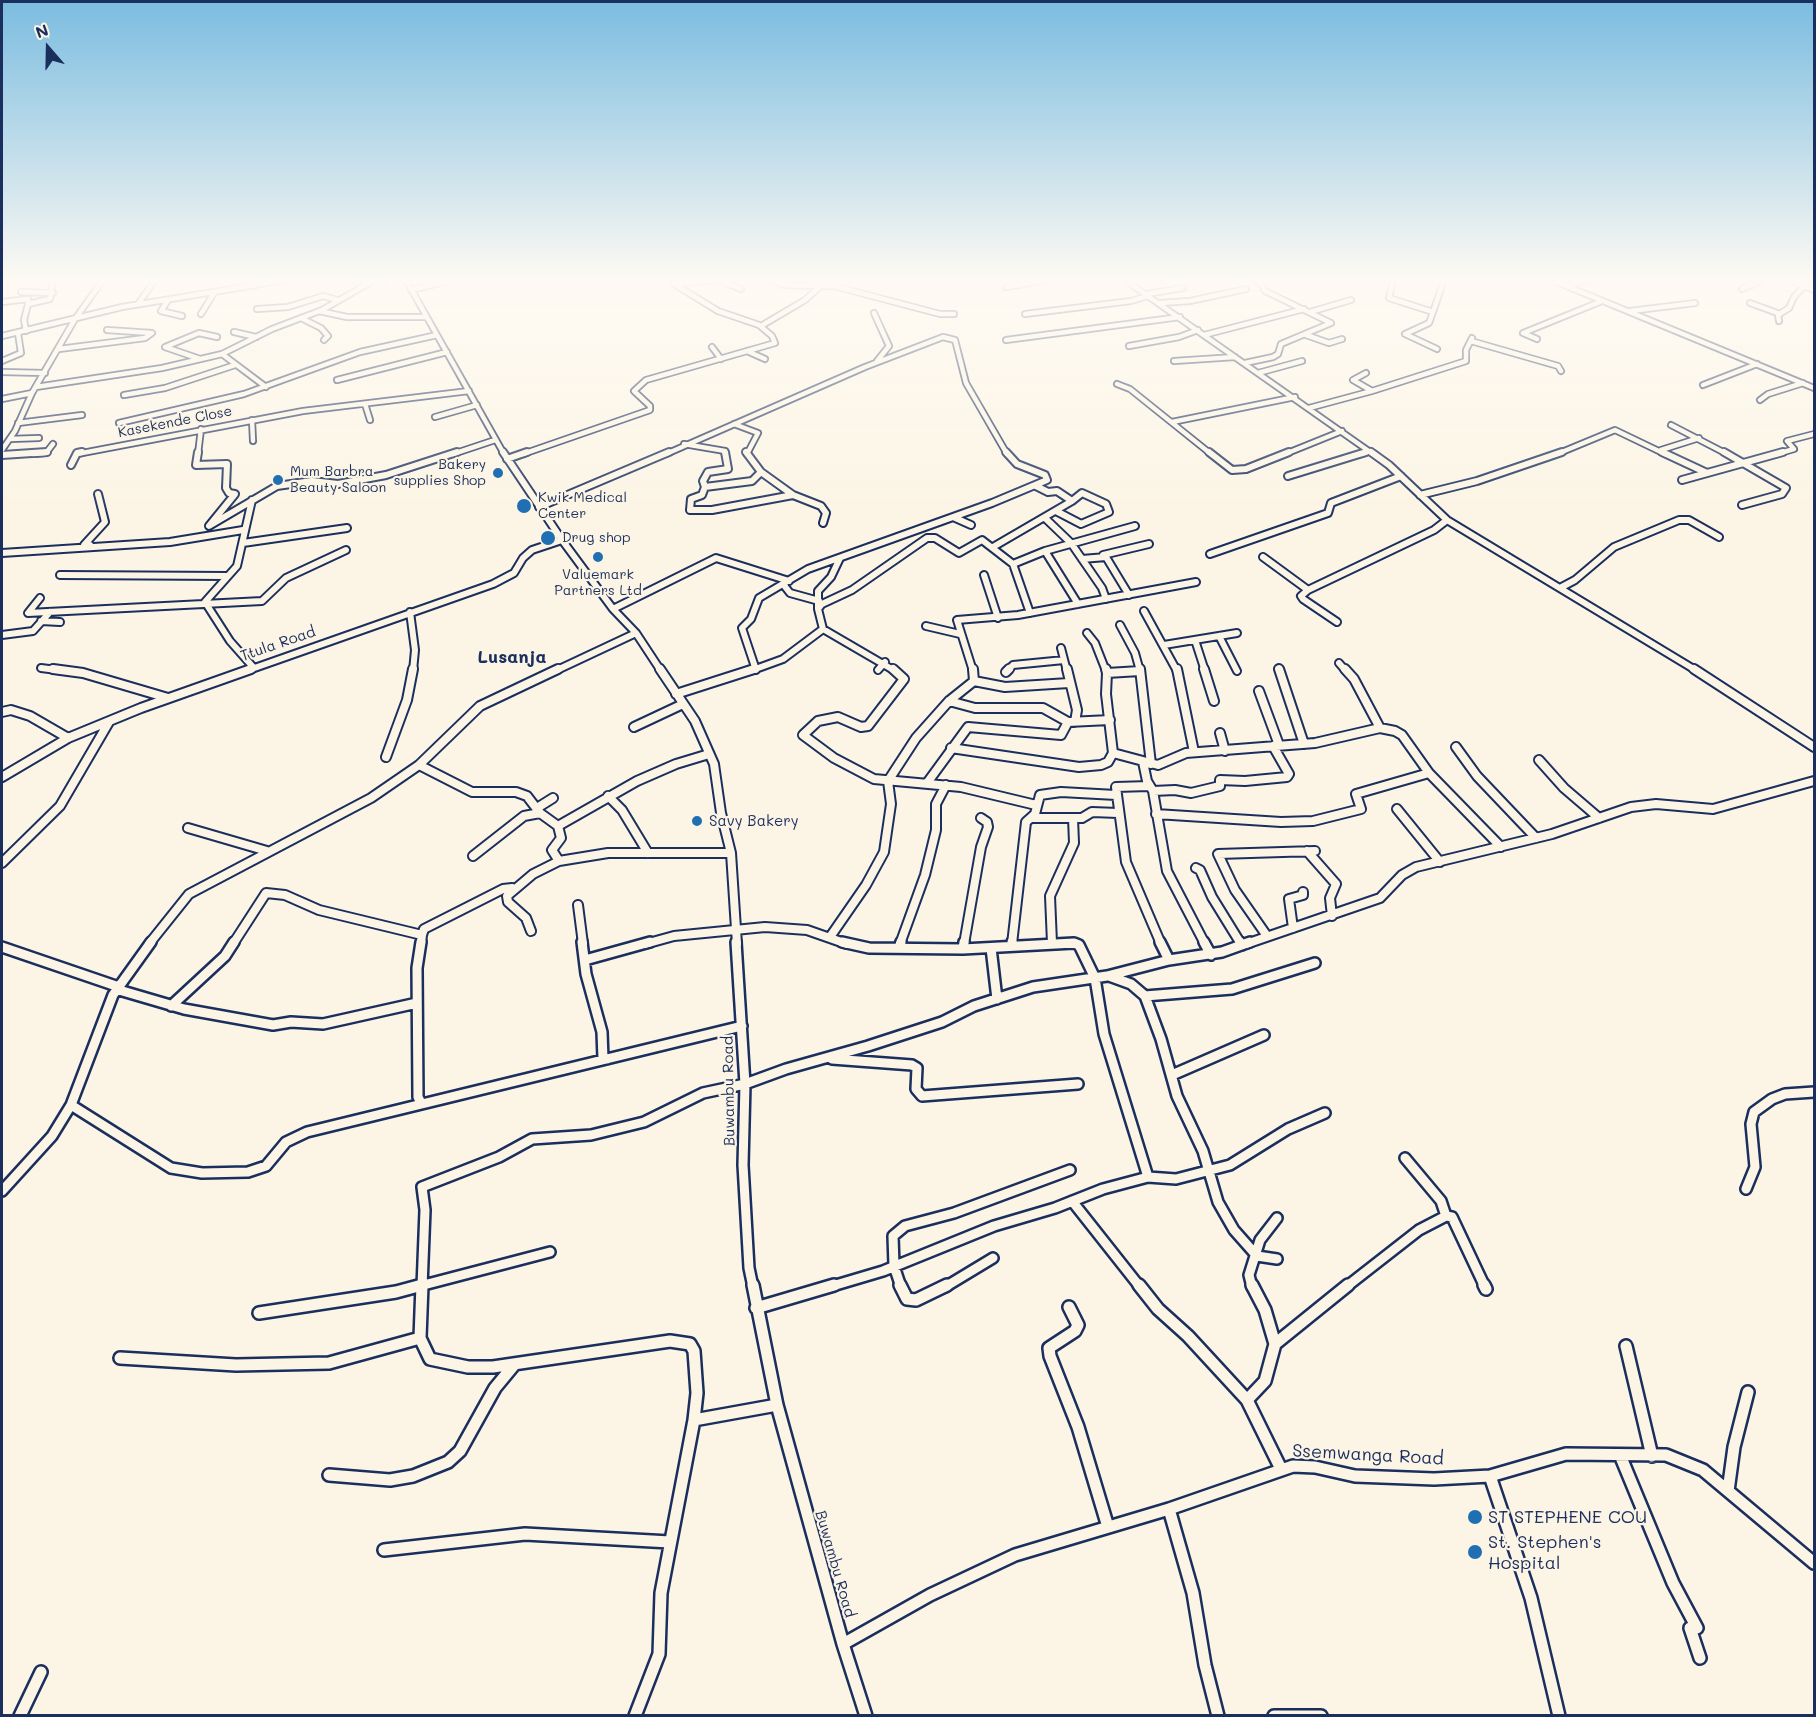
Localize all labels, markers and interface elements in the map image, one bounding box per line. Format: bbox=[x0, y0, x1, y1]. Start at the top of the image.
north arrow bbox=[18, 18, 78, 78]
text: N bbox=[32, 19, 51, 43]
street label: Kasekende Close bbox=[117, 403, 233, 441]
place label: Bakery supplies Shop bbox=[394, 457, 486, 490]
place label: Mum Barbra Beauty Saloon bbox=[290, 464, 386, 496]
marker: Bakery supplies Shop bbox=[491, 466, 505, 480]
marker: Mum Barbra Beauty Saloon bbox=[271, 473, 285, 487]
place label: Kwik Medical Center bbox=[538, 490, 627, 522]
marker: Kwik Medical Center bbox=[515, 497, 533, 515]
marker: Drug shop bbox=[539, 529, 557, 547]
place label: Drug shop bbox=[562, 530, 631, 546]
marker: Valuemark Partners Ltd bbox=[591, 550, 605, 564]
place label: Valuemark Partners Ltd bbox=[554, 567, 642, 600]
street label: Ttula Road bbox=[238, 623, 318, 665]
district label: Lusanja bbox=[477, 646, 547, 668]
place label: Savy Bakery bbox=[709, 812, 799, 830]
marker: Savy Bakery bbox=[690, 814, 704, 828]
street label: Buwambu Road bbox=[719, 1036, 739, 1146]
street label: Ssemwanga Road bbox=[1292, 1440, 1444, 1470]
place label: ST STEPHENE COU bbox=[1488, 1506, 1647, 1528]
street label: Buwambu Road bbox=[811, 1508, 859, 1620]
marker: ST STEPHENE COU bbox=[1466, 1508, 1484, 1526]
place label: St. Stephen's Hospital bbox=[1488, 1531, 1601, 1574]
marker: St. Stephen's Hospital bbox=[1466, 1543, 1484, 1561]

